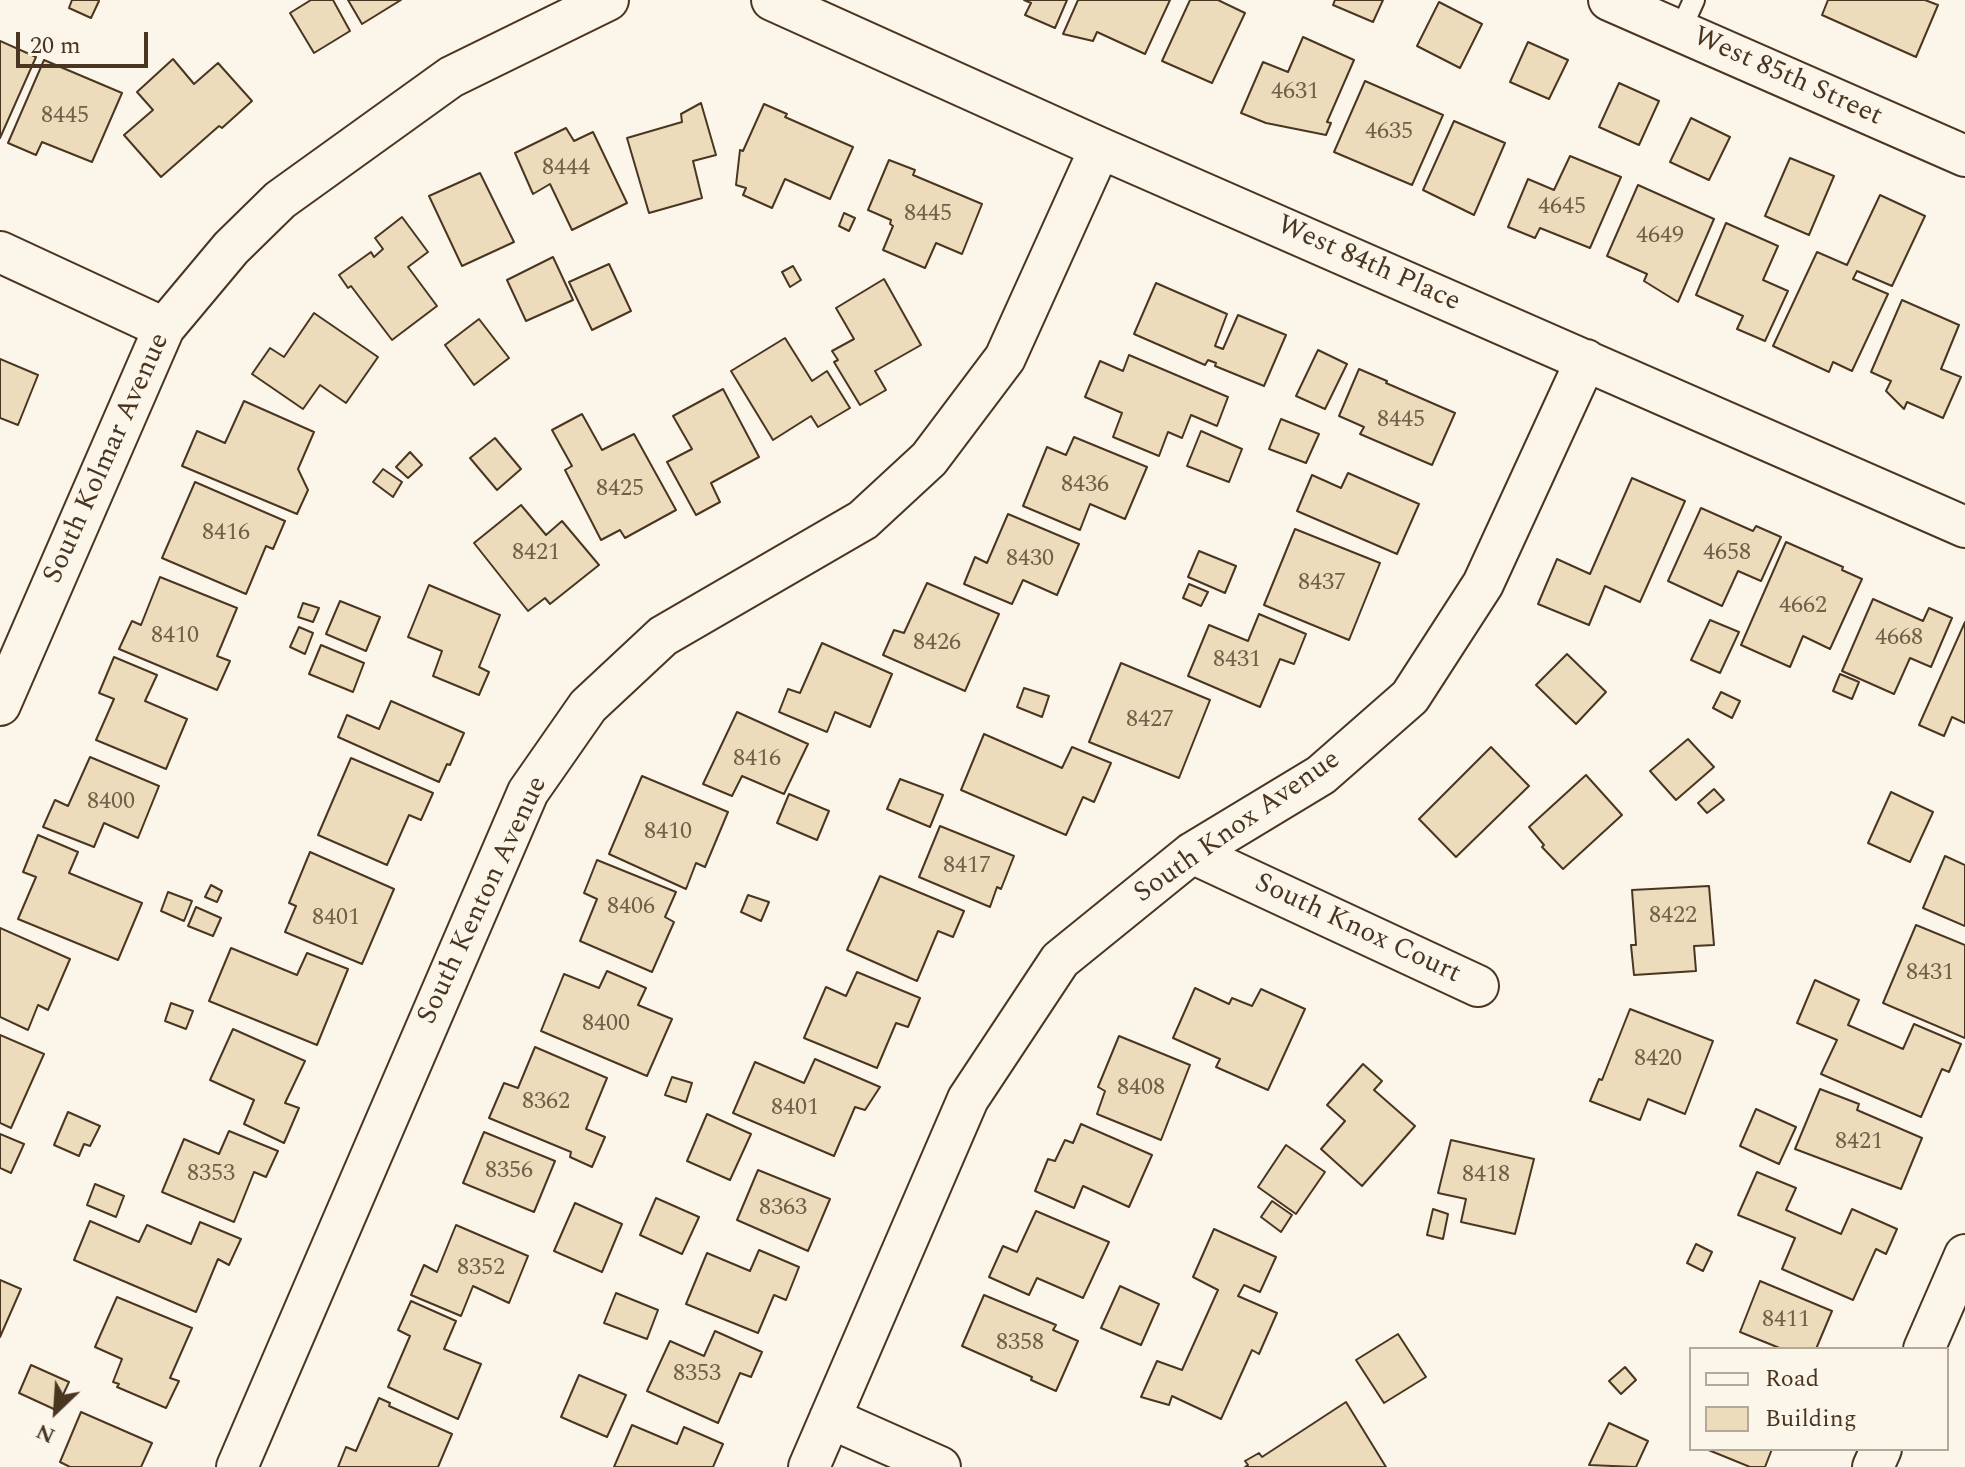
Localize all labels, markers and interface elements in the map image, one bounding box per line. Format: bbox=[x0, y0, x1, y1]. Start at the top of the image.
scale bar bbox=[20, 16, 152, 66]
street label: West 85th Street bbox=[1687, 21, 1887, 135]
text: 20 m bbox=[30, 28, 81, 64]
house number: 4631 bbox=[1271, 79, 1319, 107]
house number: 8445 bbox=[41, 103, 89, 131]
house number: 4635 bbox=[1365, 119, 1413, 147]
house number: 8444 bbox=[542, 155, 590, 183]
house number: 4645 bbox=[1538, 194, 1586, 222]
house number: 8445 bbox=[904, 201, 952, 229]
street label: West 84th Place bbox=[1271, 210, 1465, 320]
house number: 4649 bbox=[1636, 223, 1684, 251]
street label: South Kolmar Avenue bbox=[38, 329, 178, 589]
house number: 8445 bbox=[1377, 407, 1425, 435]
house number: 8436 bbox=[1061, 472, 1109, 500]
house number: 8425 bbox=[596, 476, 644, 504]
house number: 8416 bbox=[202, 520, 250, 548]
house number: 8421 bbox=[512, 540, 560, 568]
house number: 4658 bbox=[1703, 540, 1751, 568]
house number: 8430 bbox=[1006, 546, 1054, 574]
house number: 8437 bbox=[1298, 570, 1346, 598]
house number: 4662 bbox=[1779, 593, 1827, 621]
house number: 8410 bbox=[151, 623, 199, 651]
house number: 4668 bbox=[1875, 625, 1923, 653]
house number: 8426 bbox=[913, 630, 961, 658]
house number: 8431 bbox=[1213, 647, 1261, 675]
house number: 8427 bbox=[1126, 707, 1174, 735]
street label: South Knox Avenue bbox=[1128, 744, 1348, 912]
house number: 8416 bbox=[733, 746, 781, 774]
street label: South Kenton Avenue bbox=[412, 772, 556, 1030]
house number: 8400 bbox=[87, 789, 135, 817]
house number: 8410 bbox=[644, 819, 692, 847]
house number: 8417 bbox=[943, 853, 991, 881]
street label: South Knox Court bbox=[1248, 867, 1466, 993]
house number: 8406 bbox=[607, 894, 655, 922]
house number: 8422 bbox=[1649, 903, 1697, 931]
house number: 8401 bbox=[312, 905, 360, 933]
house number: 8431 bbox=[1906, 960, 1954, 988]
house number: 8400 bbox=[582, 1011, 630, 1039]
house number: 8420 bbox=[1634, 1046, 1682, 1074]
house number: 8408 bbox=[1117, 1075, 1165, 1103]
house number: 8362 bbox=[522, 1089, 570, 1117]
house number: 8401 bbox=[771, 1095, 819, 1123]
house number: 8421 bbox=[1835, 1129, 1883, 1157]
house number: 8356 bbox=[485, 1158, 533, 1186]
house number: 8353 bbox=[187, 1161, 235, 1189]
house number: 8418 bbox=[1462, 1162, 1510, 1190]
house number: 8363 bbox=[759, 1195, 807, 1223]
house number: 8352 bbox=[457, 1255, 505, 1283]
house number: 8411 bbox=[1762, 1307, 1810, 1335]
house number: 8358 bbox=[996, 1330, 1044, 1358]
legend bbox=[1689, 1347, 1949, 1451]
house number: 8353 bbox=[673, 1361, 721, 1389]
text: Road bbox=[1765, 1361, 1819, 1397]
north arrow bbox=[16, 1371, 96, 1451]
text: Building bbox=[1765, 1401, 1857, 1437]
text: N bbox=[31, 1414, 61, 1452]

